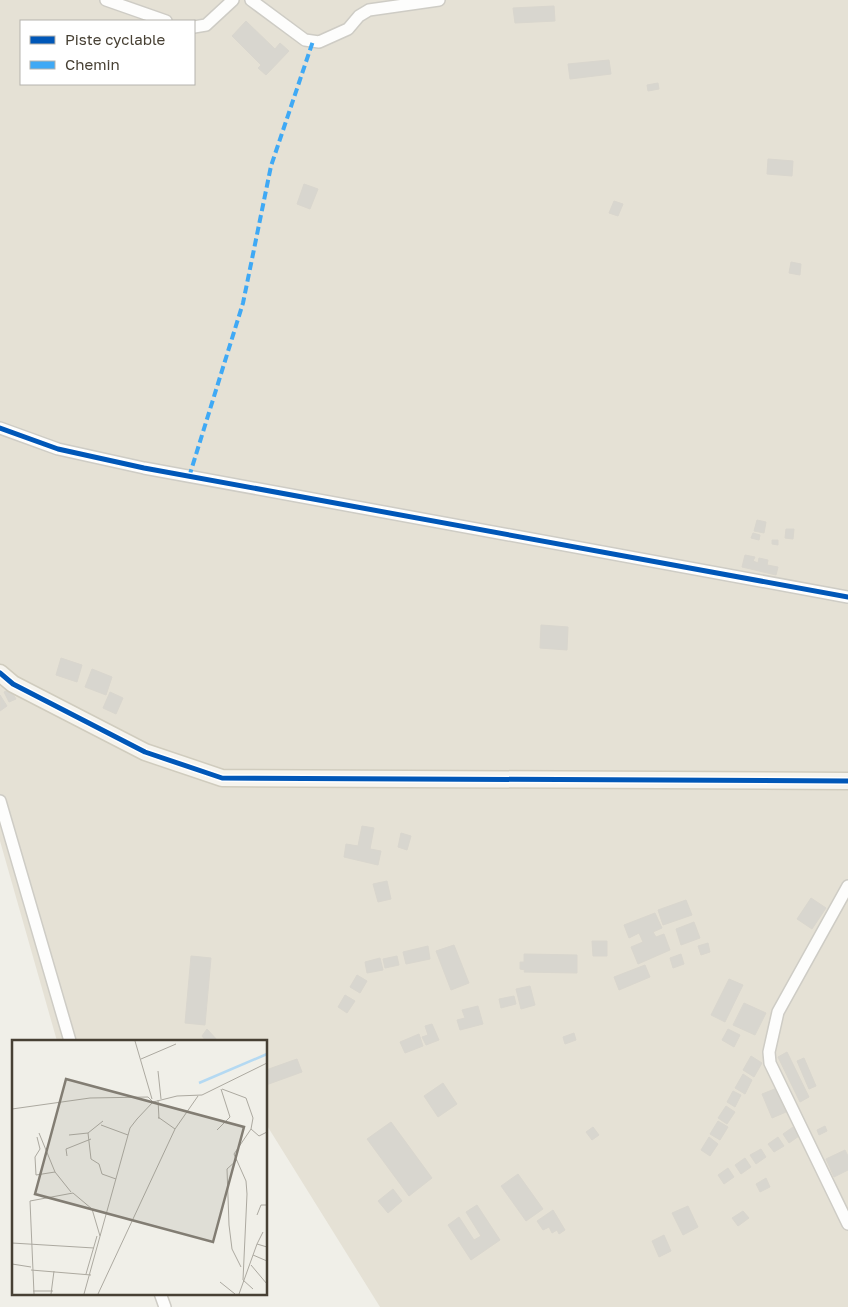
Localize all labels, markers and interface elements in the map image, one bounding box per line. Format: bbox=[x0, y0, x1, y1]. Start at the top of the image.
legend bbox=[20, 20, 195, 85]
text: Piste cyclable bbox=[65, 30, 166, 48]
text: Chemin bbox=[65, 55, 120, 73]
inset map bbox=[12, 1040, 268, 1294]

